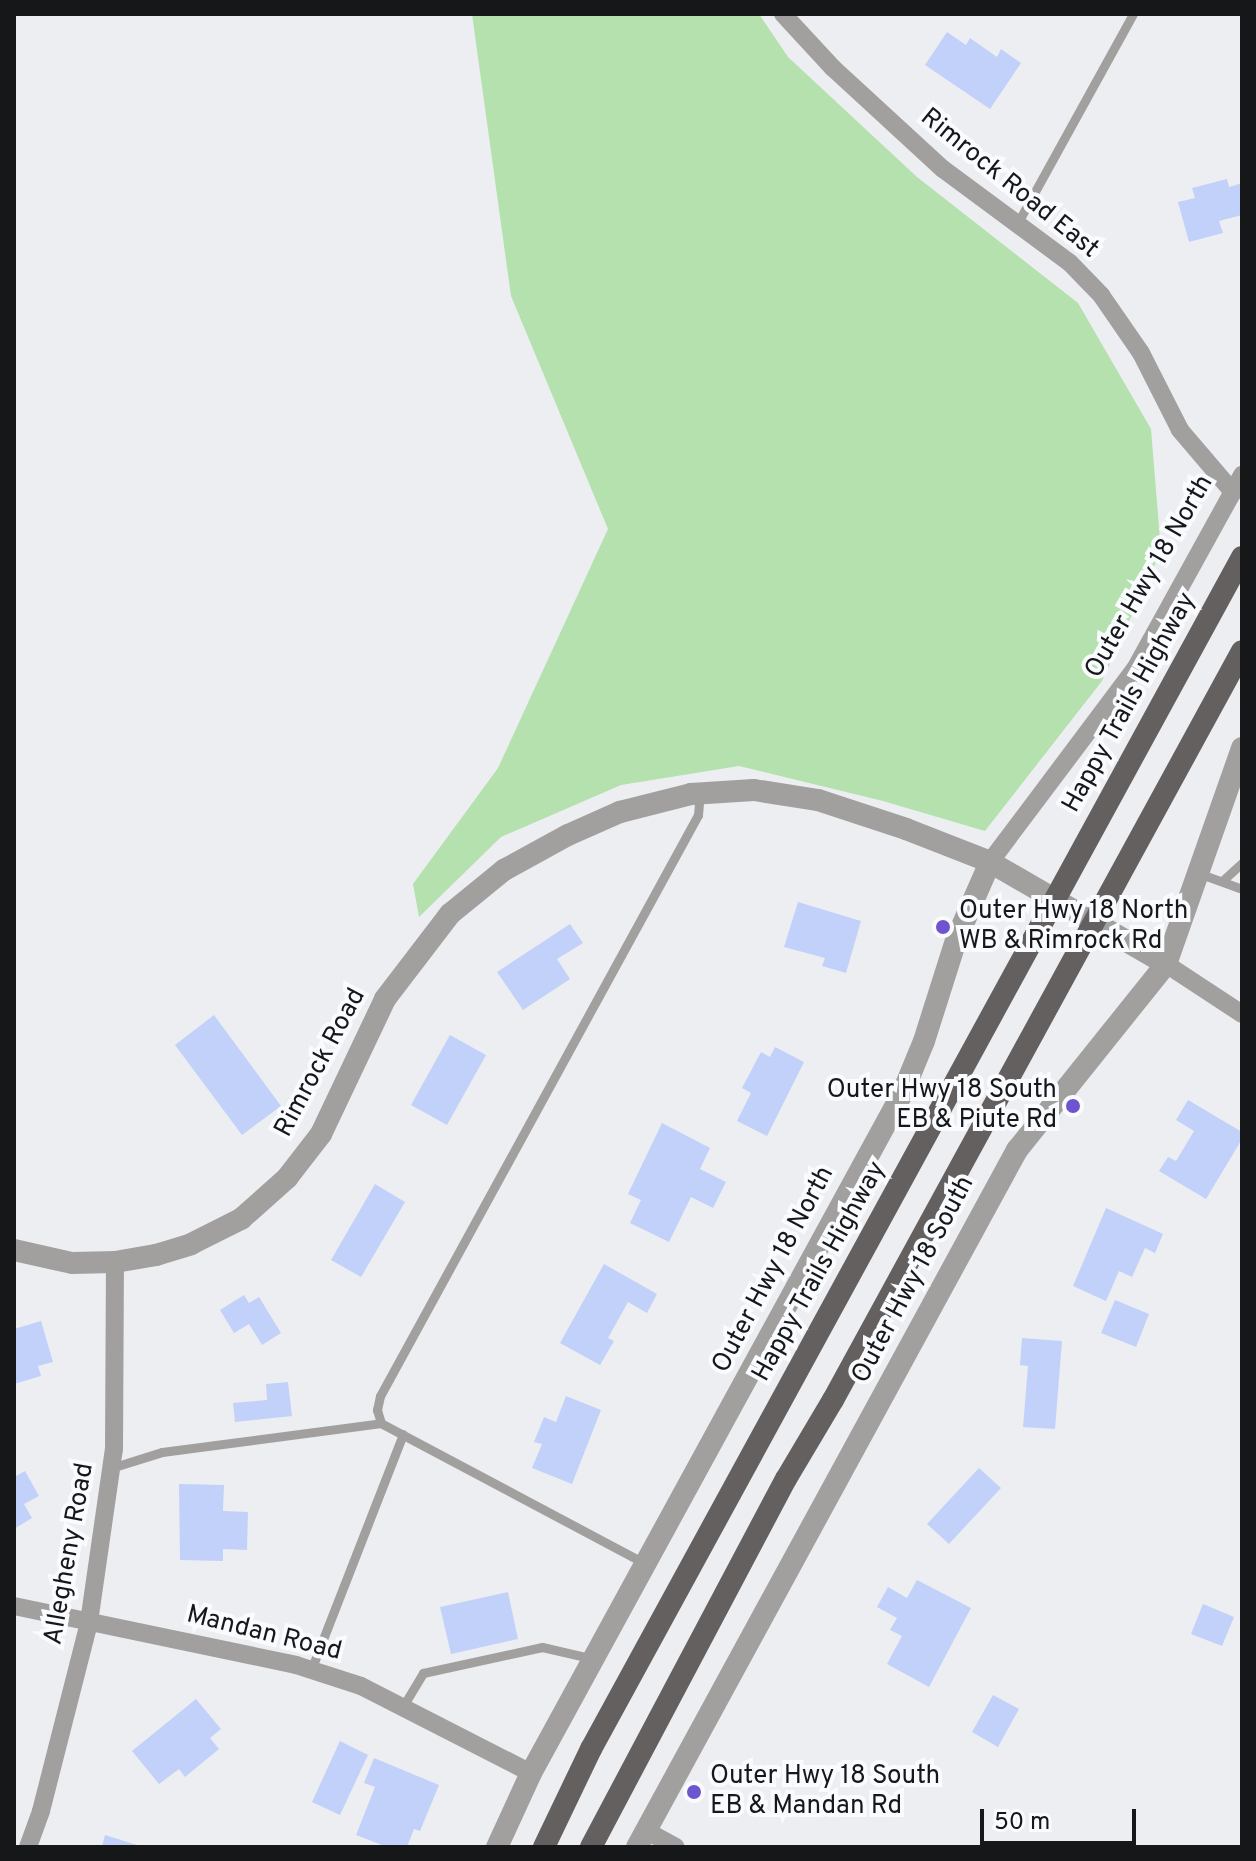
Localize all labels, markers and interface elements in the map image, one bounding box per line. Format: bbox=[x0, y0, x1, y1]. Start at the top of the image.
street label: Rimrock Road East bbox=[913, 102, 1105, 266]
street label: Outer Hwy 18 North bbox=[1079, 470, 1221, 684]
street label: Happy Trails Highway bbox=[1056, 587, 1204, 819]
place label: Outer Hwy 18 North WB & Rimrock Rd bbox=[959, 896, 1188, 958]
marker: Outer Hwy 18 North WB & Rimrock Rd bbox=[934, 918, 952, 936]
street label: Rimrock Road bbox=[269, 983, 373, 1143]
place label: Outer Hwy 18 South EB & Piute Rd bbox=[827, 1075, 1057, 1136]
marker: Outer Hwy 18 South EB & Piute Rd bbox=[1064, 1097, 1082, 1115]
street label: Happy Trails Highway bbox=[746, 1156, 894, 1388]
street label: Outer Hwy 18 North bbox=[706, 1161, 842, 1379]
street label: Outer Hwy 18 South bbox=[846, 1171, 982, 1389]
street label: Allegheny Road bbox=[39, 1461, 101, 1647]
street label: Mandan Road bbox=[183, 1600, 345, 1668]
place label: Outer Hwy 18 South EB & Mandan Rd bbox=[710, 1761, 940, 1822]
marker: Outer Hwy 18 South EB & Mandan Rd bbox=[685, 1783, 703, 1801]
scale bar bbox=[984, 1793, 1140, 1843]
text: 50 m bbox=[994, 1808, 1050, 1838]

